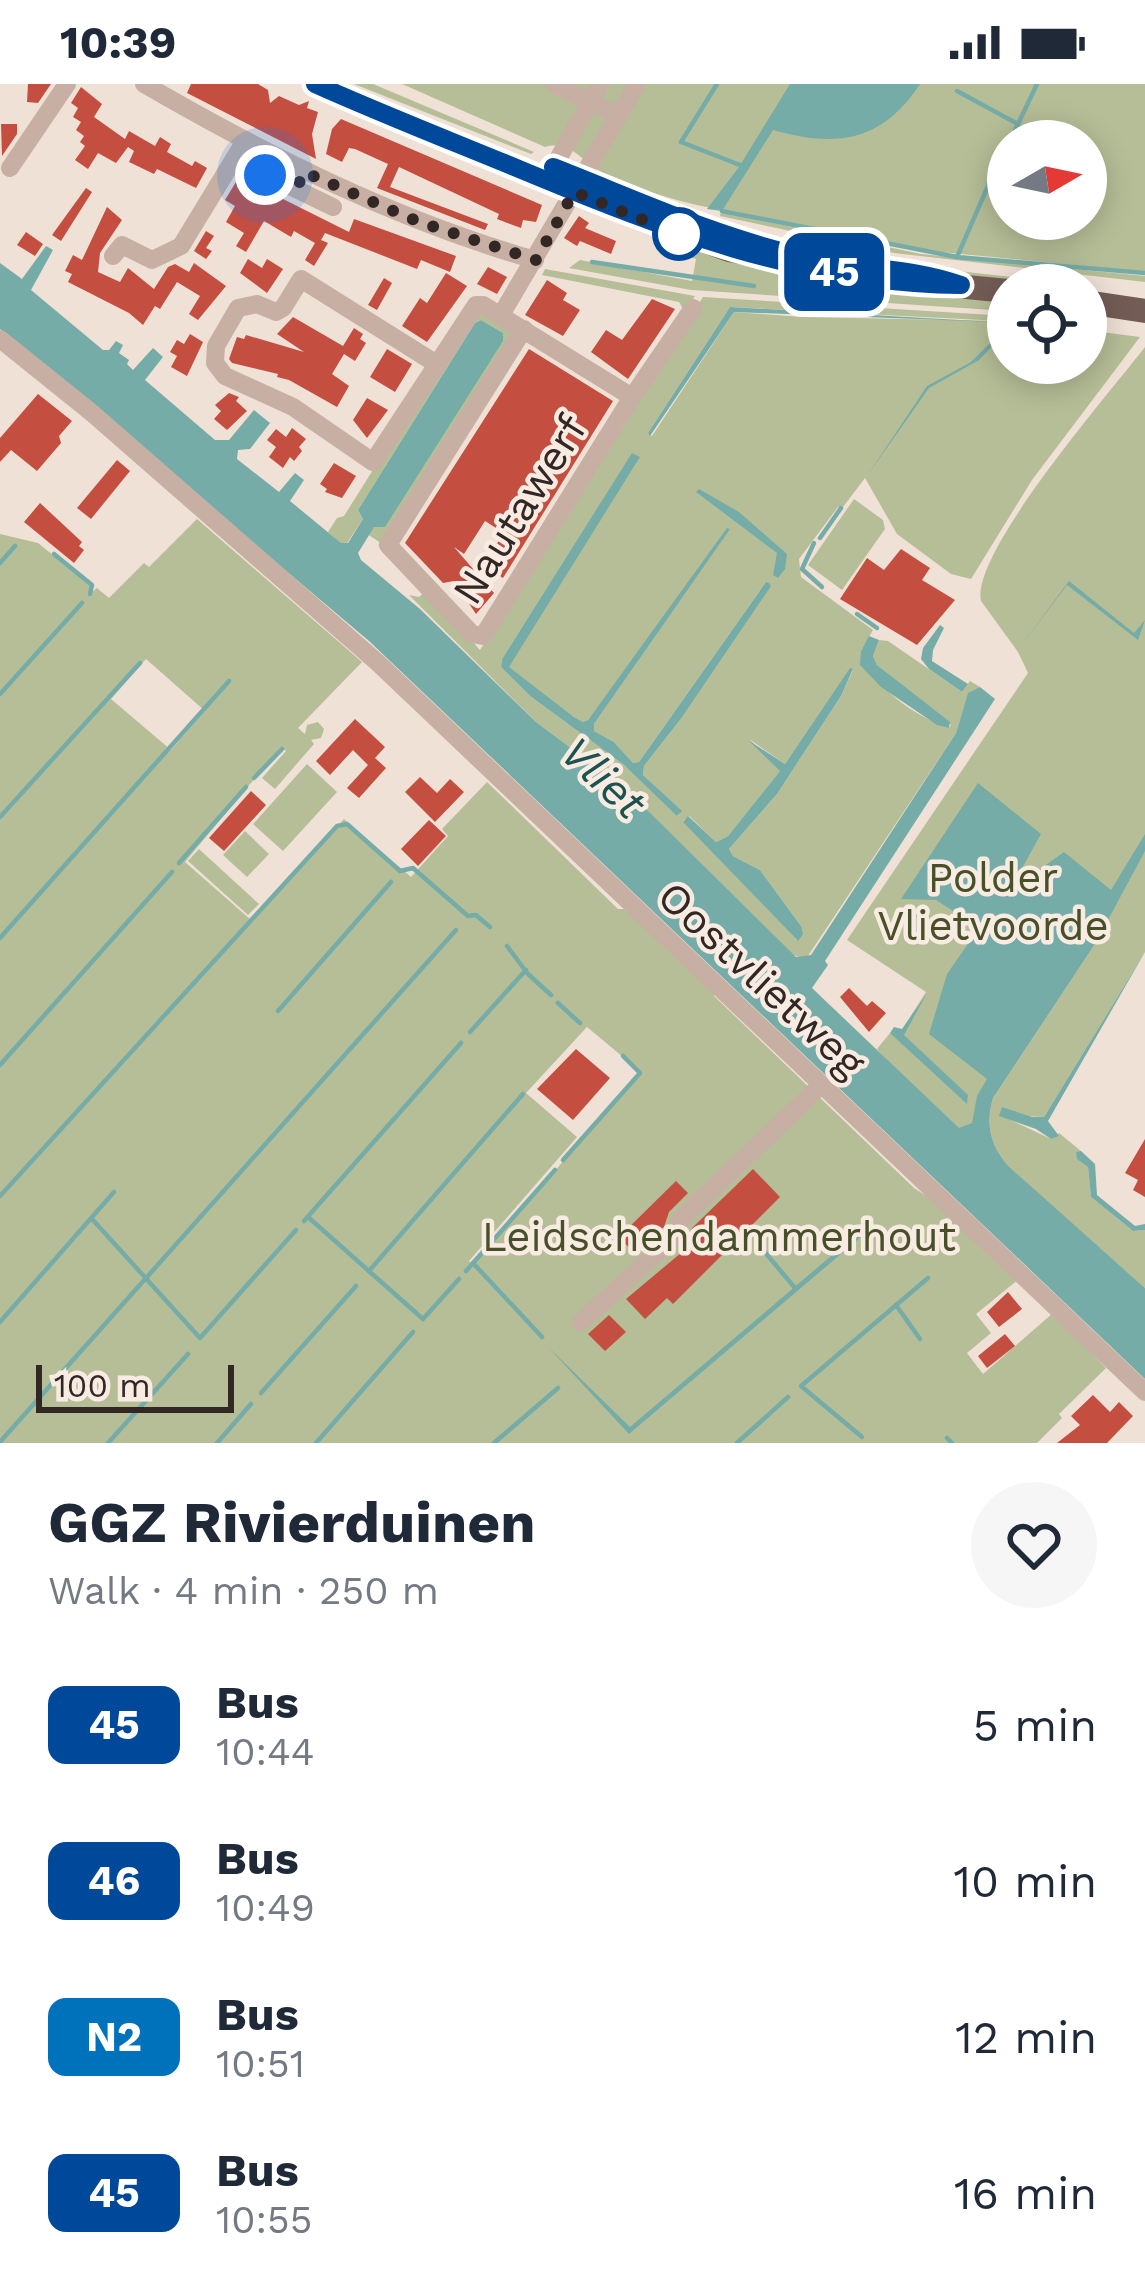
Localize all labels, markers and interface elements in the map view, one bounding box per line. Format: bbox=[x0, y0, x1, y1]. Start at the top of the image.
text: 10:39 bbox=[60, 16, 176, 69]
north arrow bbox=[987, 120, 1107, 240]
map controls bbox=[987, 120, 1107, 384]
your location bbox=[235, 145, 295, 205]
unlabelled marker bbox=[654, 209, 704, 259]
line badge: 45 bbox=[780, 233, 888, 311]
text: 45 bbox=[808, 247, 860, 296]
button: locate bbox=[987, 264, 1107, 384]
street label: Nautawerf bbox=[442, 406, 597, 613]
water label: Vliet bbox=[550, 725, 658, 830]
park label: Polder Vlietvoorde bbox=[877, 853, 1109, 950]
street label: Oostvlietweg bbox=[648, 871, 876, 1088]
park label: Leidschendammerhout bbox=[482, 1212, 956, 1261]
scale bar bbox=[36, 1359, 234, 1412]
text: 100 m bbox=[54, 1366, 151, 1405]
button: heart bbox=[971, 1482, 1097, 1608]
text: GGZ Rivierduinen bbox=[48, 1489, 536, 1556]
text: Walk · 4 min · 250 m bbox=[48, 1568, 439, 1613]
text: Bus bbox=[216, 1676, 299, 1729]
text: 5 min bbox=[973, 1699, 1097, 1752]
text: 45 bbox=[88, 1700, 140, 1749]
text: 10:44 bbox=[216, 1729, 315, 1774]
text: Bus bbox=[216, 1832, 299, 1885]
text: 10 min bbox=[953, 1855, 1097, 1908]
text: 46 bbox=[87, 1856, 141, 1905]
text: 10:49 bbox=[216, 1885, 315, 1930]
text: Bus bbox=[216, 1988, 299, 2041]
text: 12 min bbox=[955, 2011, 1097, 2064]
text: N2 bbox=[86, 2012, 142, 2061]
text: 10:51 bbox=[216, 2041, 305, 2086]
text: Bus bbox=[216, 2144, 299, 2197]
text: 16 min bbox=[954, 2167, 1097, 2220]
text: 45 bbox=[88, 2168, 140, 2217]
text: 10:55 bbox=[216, 2197, 312, 2242]

